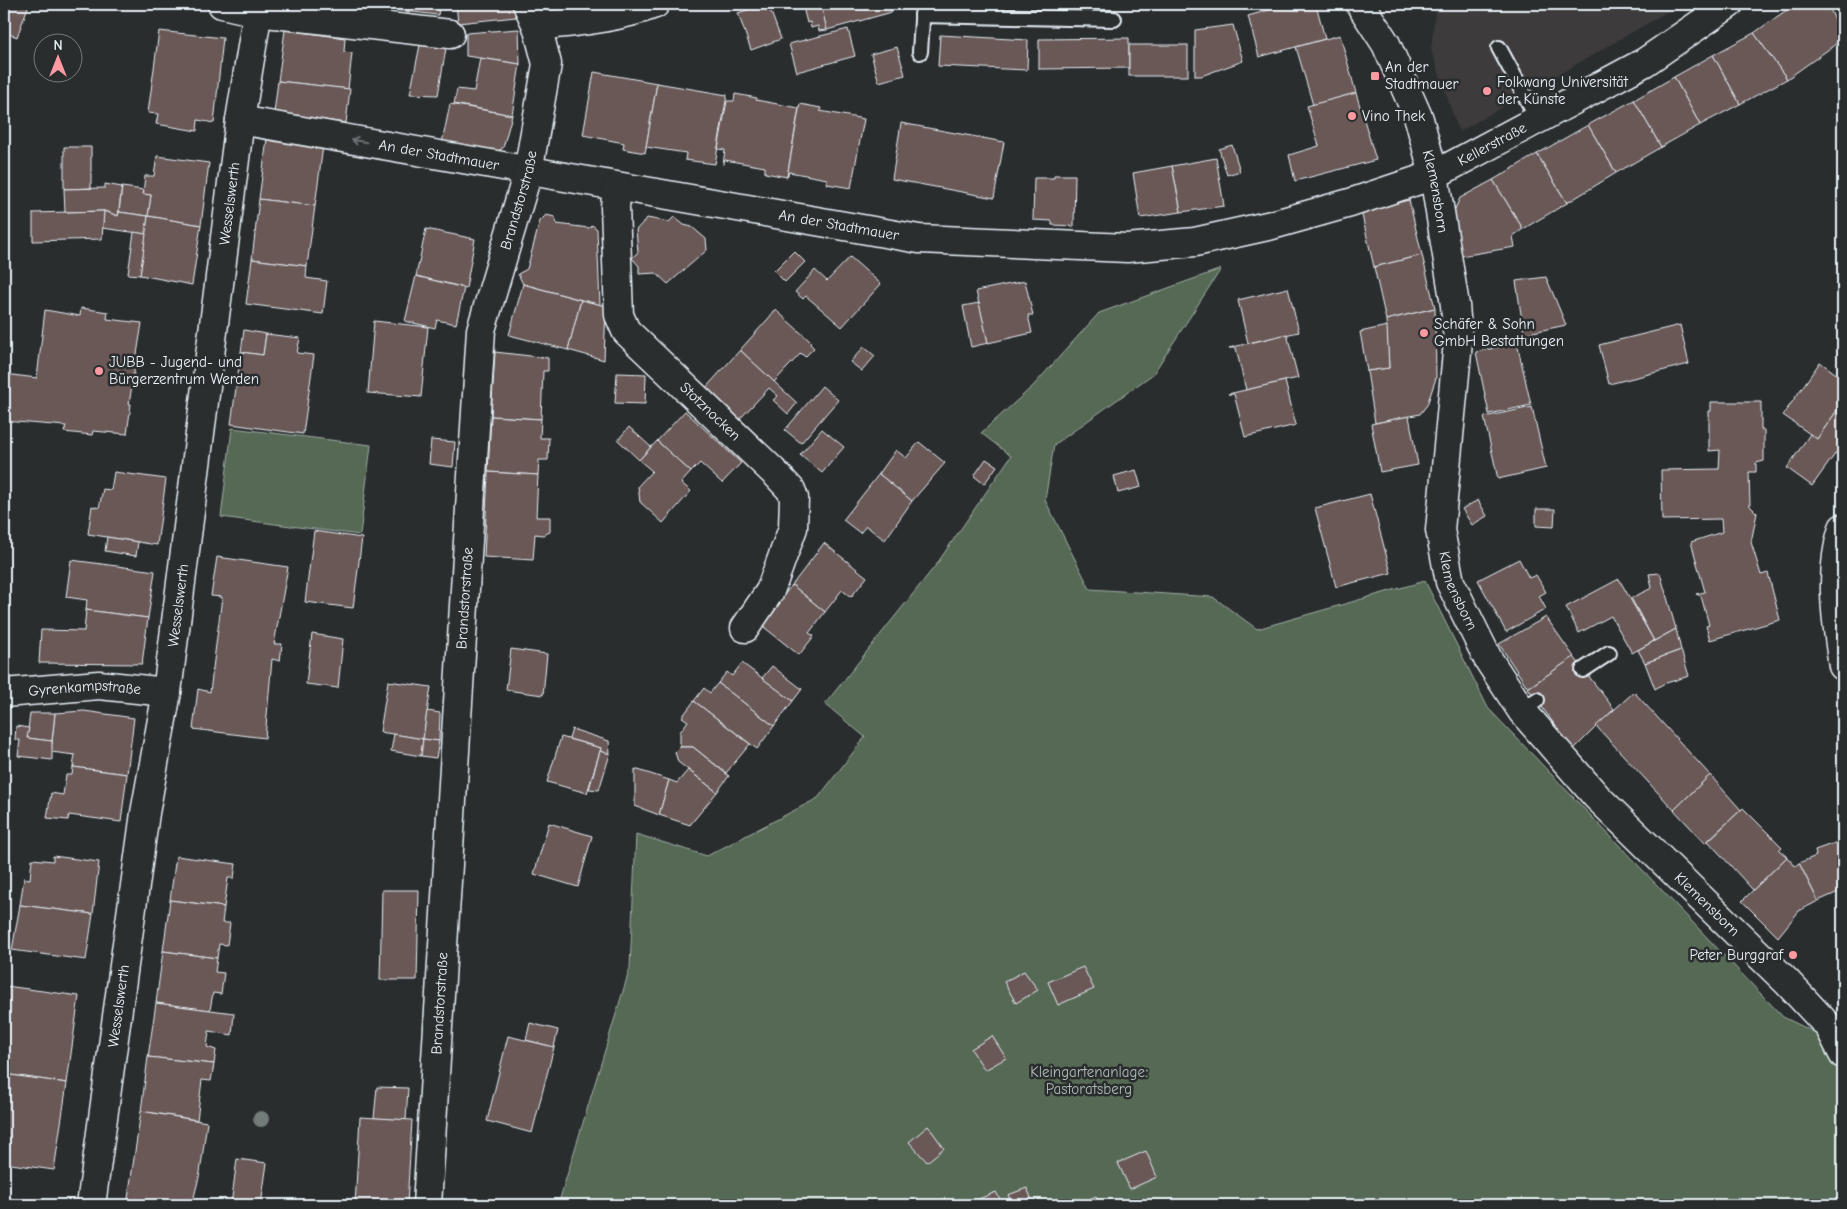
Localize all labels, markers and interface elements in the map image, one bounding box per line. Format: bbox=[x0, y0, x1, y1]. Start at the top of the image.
north arrow bbox=[32, 32, 82, 82]
text: N bbox=[53, 37, 63, 54]
place label: An der Stadtmauer bbox=[1385, 58, 1458, 93]
marker: An der Stadtmauer bbox=[1369, 70, 1381, 82]
place label: Folkwang Universität der Künste bbox=[1497, 73, 1629, 108]
marker: Folkwang Universität der Künste bbox=[1481, 85, 1493, 97]
place label: Vino Thek bbox=[1362, 107, 1426, 125]
marker: Vino Thek bbox=[1346, 110, 1358, 122]
street label: Kellerstraße bbox=[1454, 118, 1530, 170]
street label: An der Stadtmauer bbox=[377, 135, 501, 174]
one-way arrow bbox=[352, 136, 368, 146]
street label: Klemensborn bbox=[1419, 148, 1452, 234]
street label: Brandstorstraße bbox=[496, 149, 541, 252]
street label: Wesselswerth bbox=[215, 161, 244, 246]
street label: An der Stadtmauer bbox=[777, 206, 901, 244]
place label: Schäfer & Sohn GmbH Bestattungen bbox=[1434, 315, 1564, 350]
marker: Schäfer & Sohn GmbH Bestattungen bbox=[1418, 327, 1430, 339]
place label: JUBB - Jugend- und Bürgerzentrum Werden bbox=[109, 353, 259, 388]
marker: JUBB - Jugend- und Bürgerzentrum Werden bbox=[93, 365, 105, 377]
street label: Stotznocken bbox=[676, 378, 744, 444]
street label: Brandstorstraße bbox=[452, 546, 477, 650]
street label: Klemensborn bbox=[1435, 550, 1481, 633]
street label: Wesselswerth bbox=[164, 563, 192, 648]
street label: Gyrenkampstraße bbox=[28, 676, 143, 700]
street label: Klemensborn bbox=[1671, 868, 1743, 940]
place label: Peter Burggraf bbox=[1689, 946, 1784, 964]
marker: Peter Burggraf bbox=[1787, 949, 1799, 961]
street label: Brandstorstraße bbox=[427, 951, 452, 1055]
street label: Wesselswerth bbox=[104, 963, 133, 1048]
park label: Kleingartenanlage: Pastoratsberg bbox=[1030, 1063, 1148, 1098]

